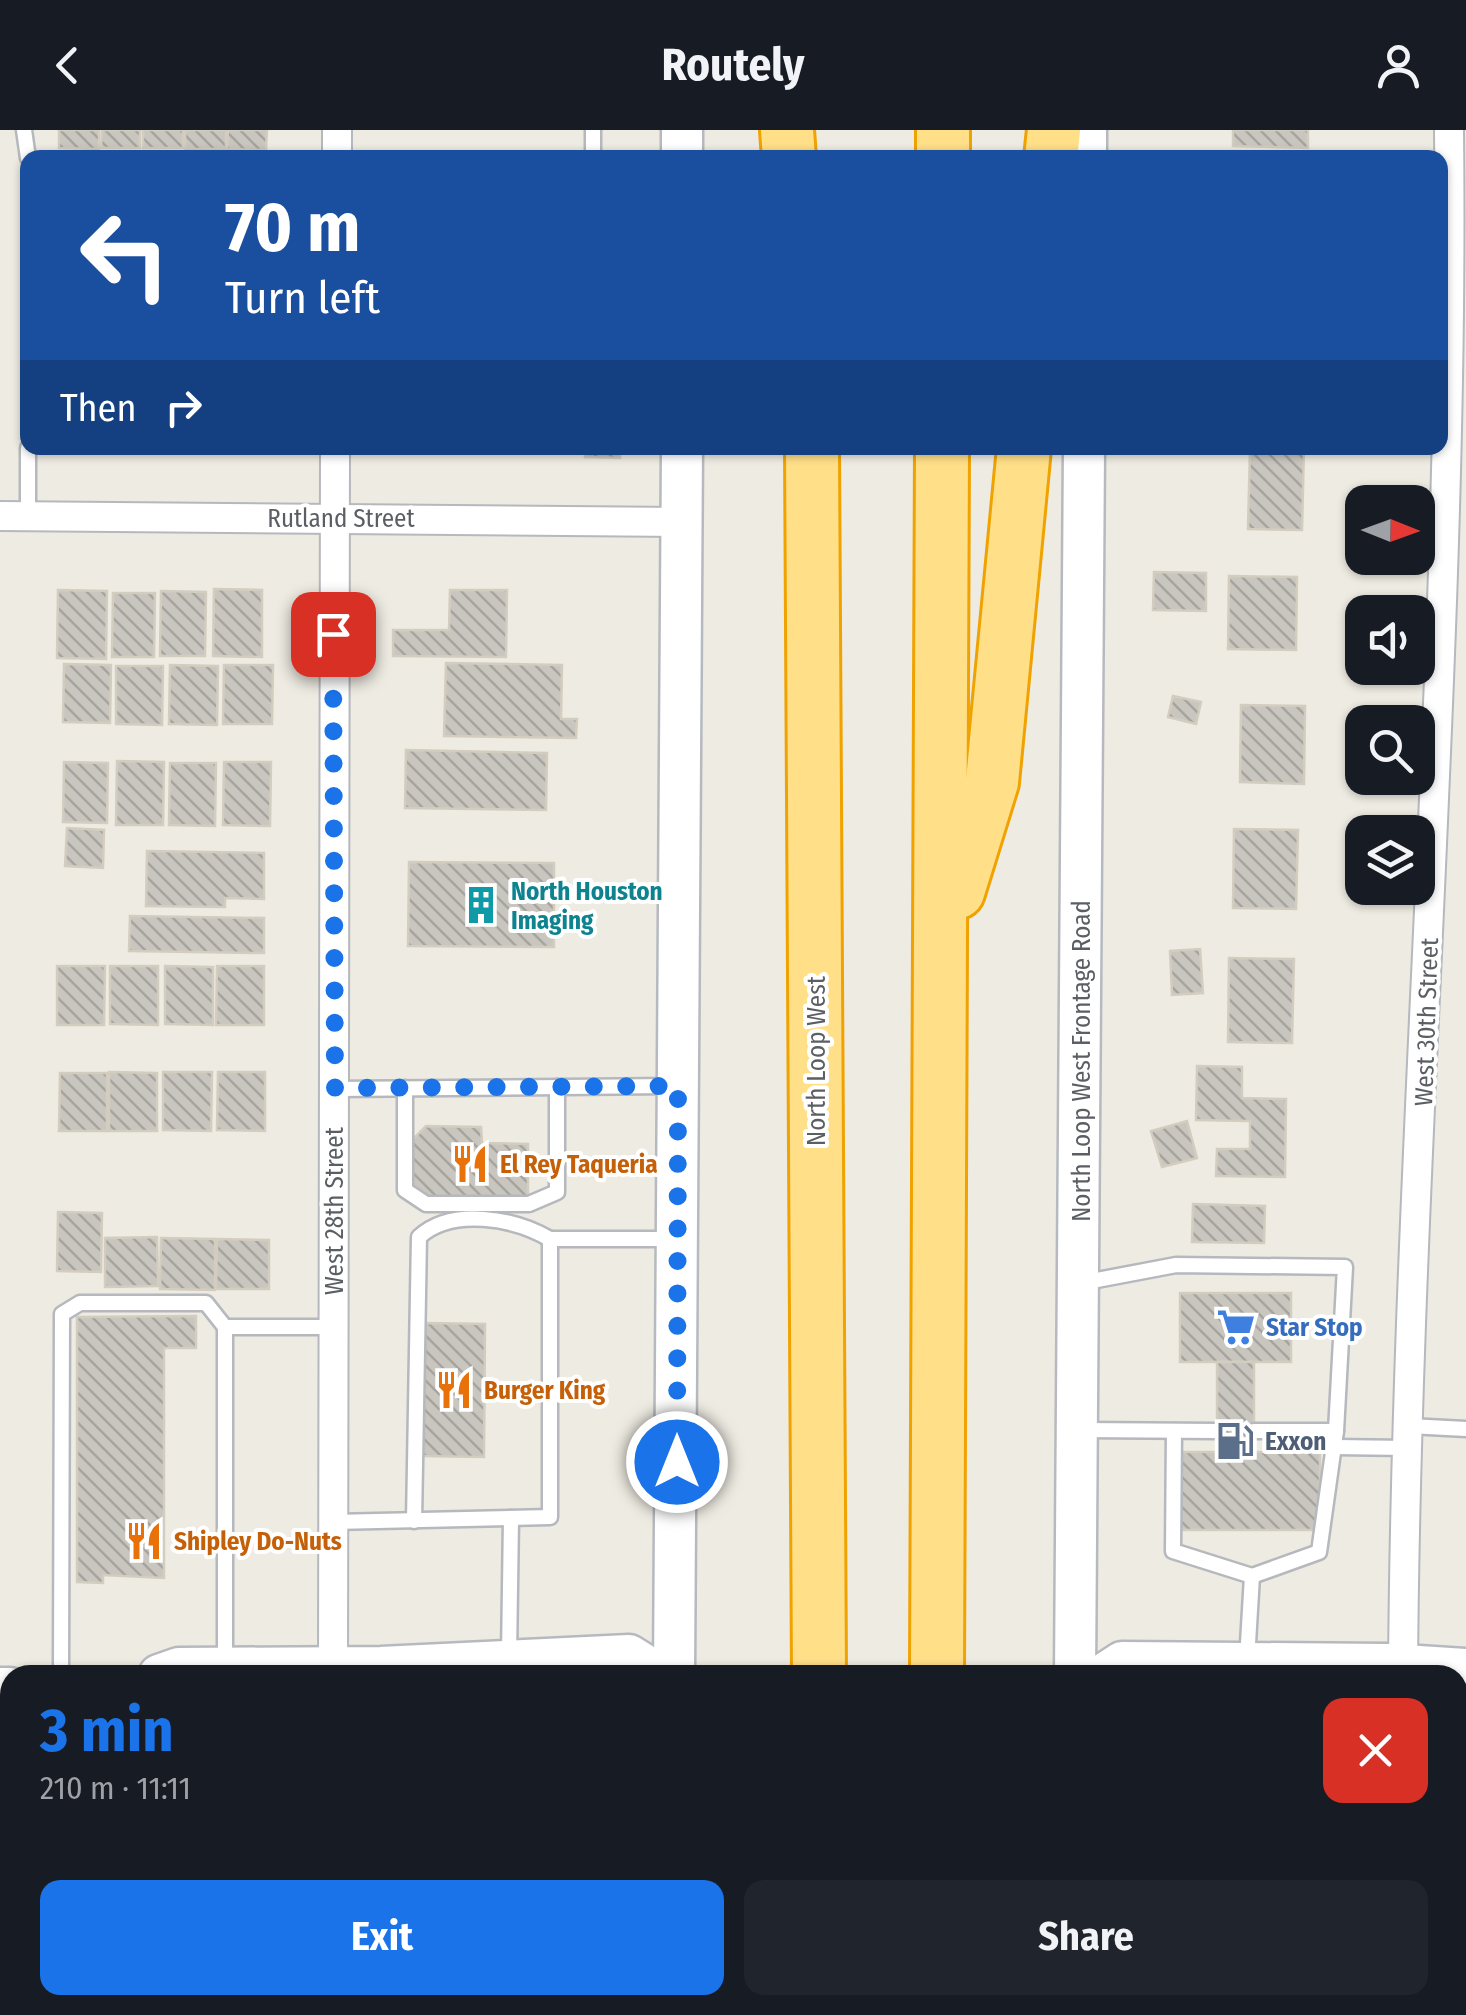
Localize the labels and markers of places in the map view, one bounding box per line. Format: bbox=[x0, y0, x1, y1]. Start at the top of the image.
pin bbox=[291, 592, 376, 677]
place label: North Houston Imaging bbox=[511, 877, 663, 936]
building icon: North Houston Imaging bbox=[460, 884, 502, 926]
restaurant icon: El Rey Taqueria bbox=[449, 1143, 491, 1185]
place label: El Rey Taqueria bbox=[500, 1150, 658, 1180]
supermarket icon: Star Stop bbox=[1215, 1306, 1257, 1348]
place label: Star Stop bbox=[1266, 1313, 1363, 1343]
restaurant icon: Burger King bbox=[433, 1369, 475, 1411]
place label: Burger King bbox=[484, 1376, 606, 1406]
fuel station icon: Exxon bbox=[1214, 1420, 1256, 1462]
place label: Exxon bbox=[1265, 1427, 1326, 1457]
restaurant icon: Shipley Do-Nuts bbox=[123, 1520, 165, 1562]
place label: Shipley Do-Nuts bbox=[174, 1527, 342, 1557]

